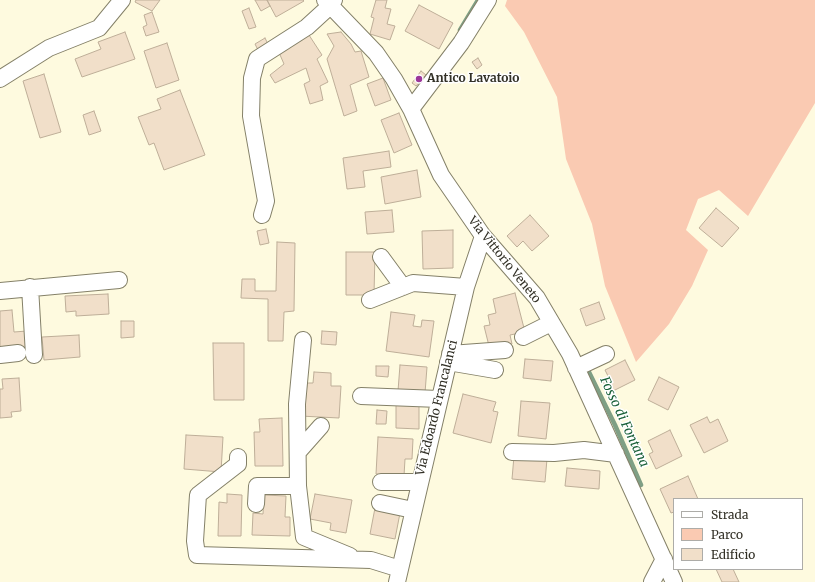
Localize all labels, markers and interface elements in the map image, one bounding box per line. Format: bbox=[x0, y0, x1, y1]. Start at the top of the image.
place label: Antico Lavatoio bbox=[427, 72, 520, 86]
marker: Antico Lavatoio bbox=[414, 74, 424, 84]
street label: Via Vittorio Veneto bbox=[465, 214, 543, 306]
street label: Via Edoardo Francalanci bbox=[413, 339, 461, 477]
water label: Fosso di Fontana bbox=[596, 374, 652, 470]
legend bbox=[673, 498, 803, 570]
text: Strada bbox=[711, 507, 748, 522]
text: Parco bbox=[711, 527, 743, 542]
text: Edificio bbox=[711, 547, 755, 562]

